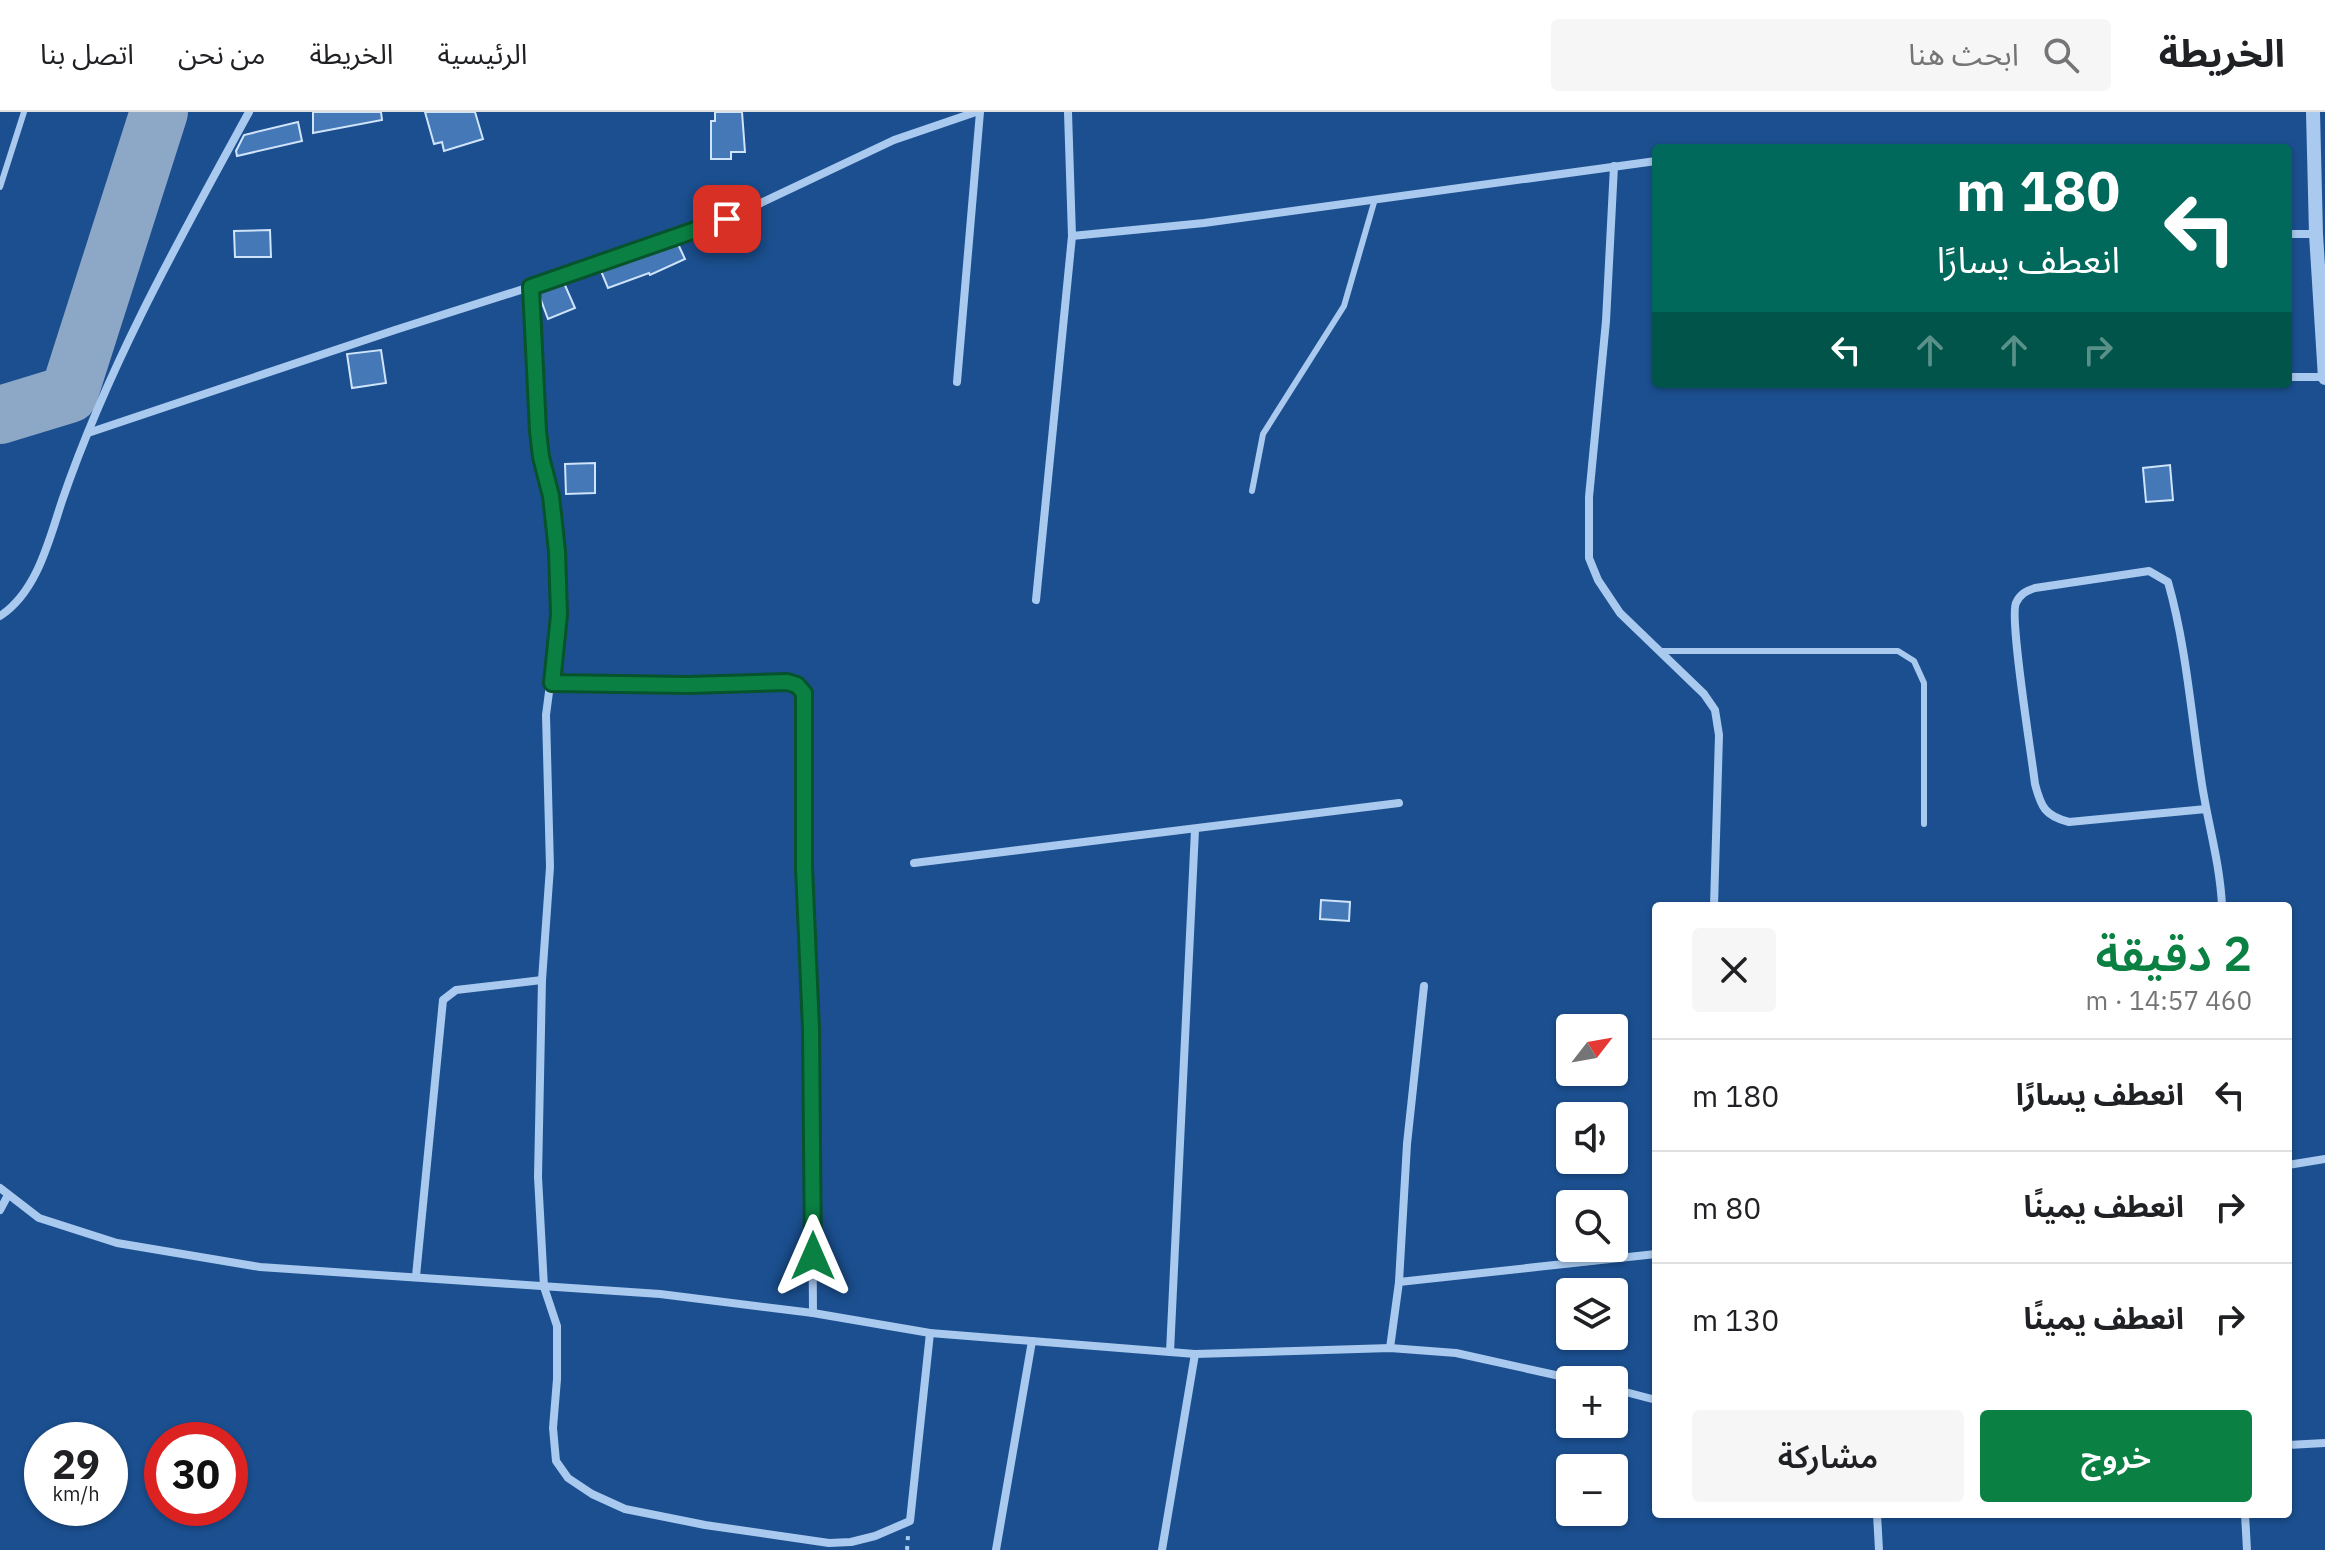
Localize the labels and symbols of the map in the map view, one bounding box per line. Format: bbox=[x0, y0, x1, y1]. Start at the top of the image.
pin bbox=[693, 185, 761, 253]
north arrow bbox=[1556, 1014, 1628, 1086]
position arrow bbox=[771, 1214, 855, 1298]
speed limit sign: 30 bbox=[144, 1422, 248, 1526]

